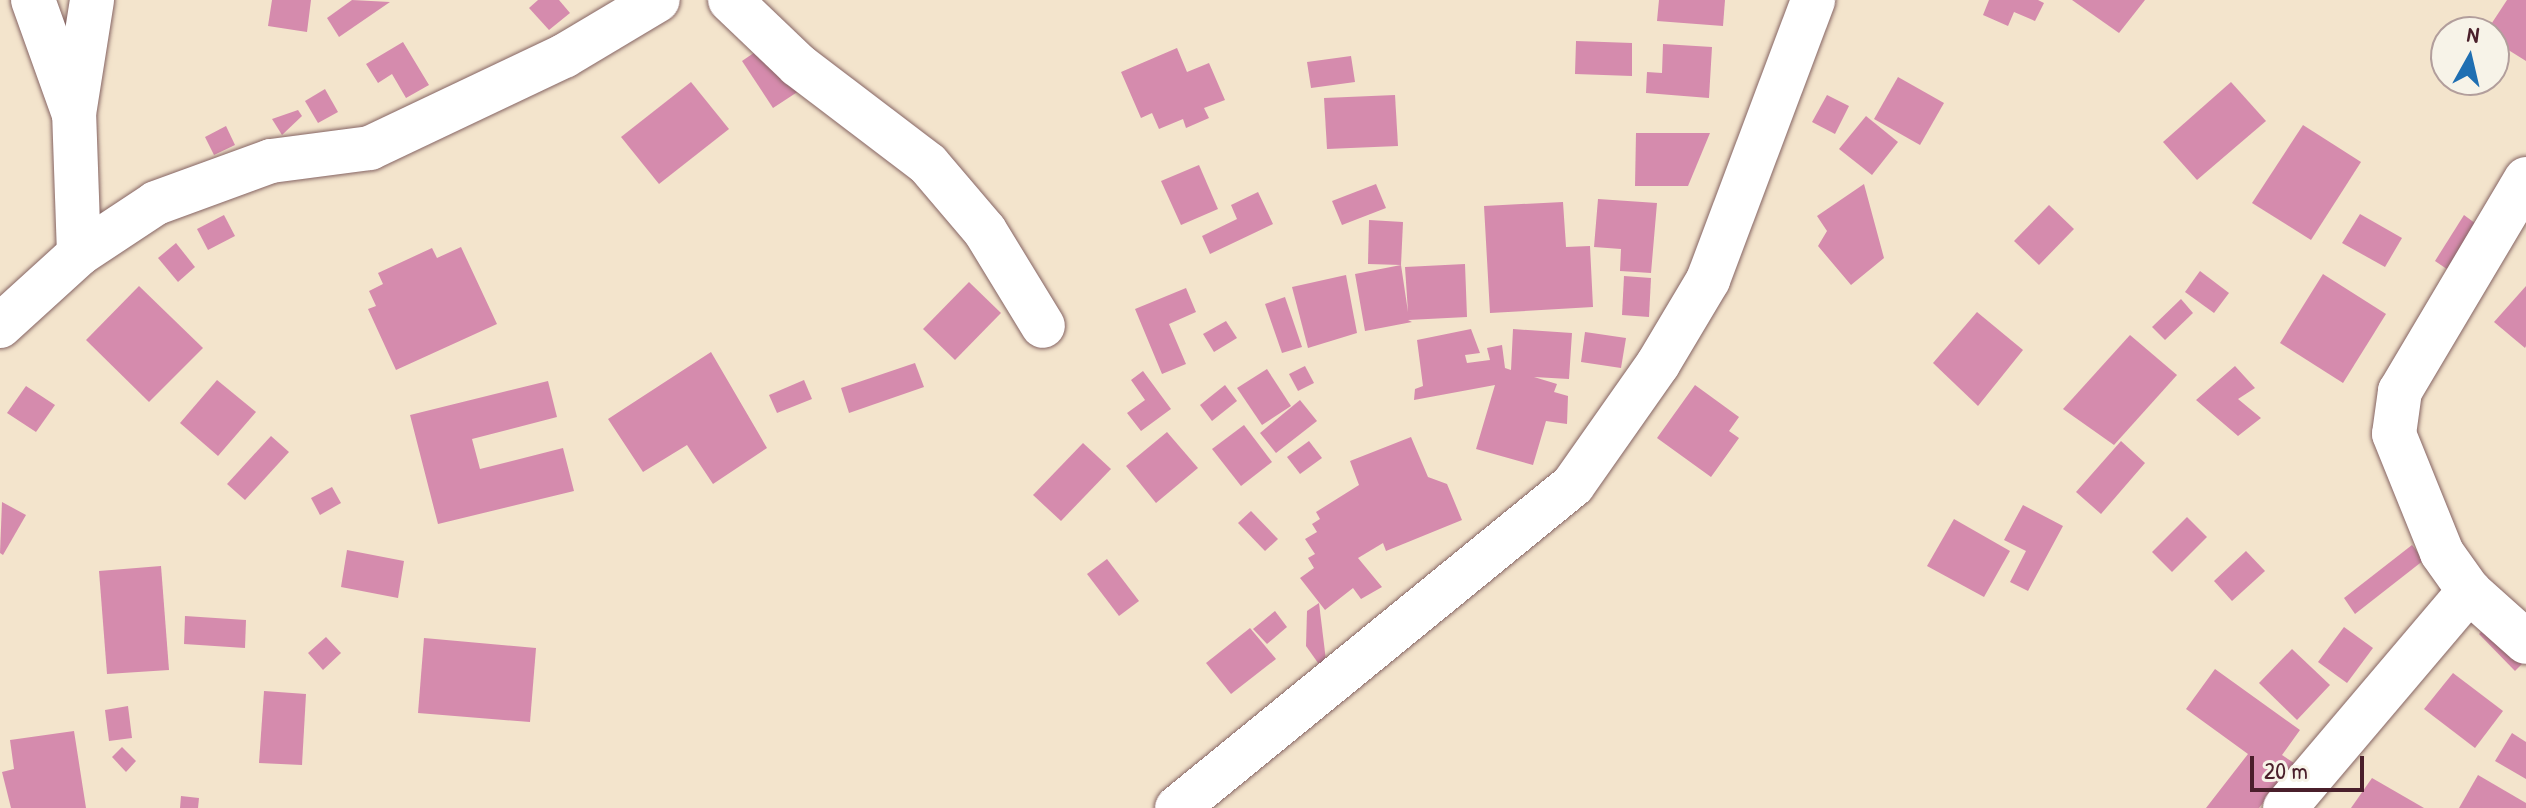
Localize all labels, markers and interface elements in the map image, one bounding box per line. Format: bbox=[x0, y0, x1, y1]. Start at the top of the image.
north arrow bbox=[2430, 16, 2510, 96]
text: N bbox=[2465, 19, 2481, 50]
scale bar bbox=[2254, 740, 2368, 790]
text: 20 m bbox=[2264, 754, 2308, 786]

